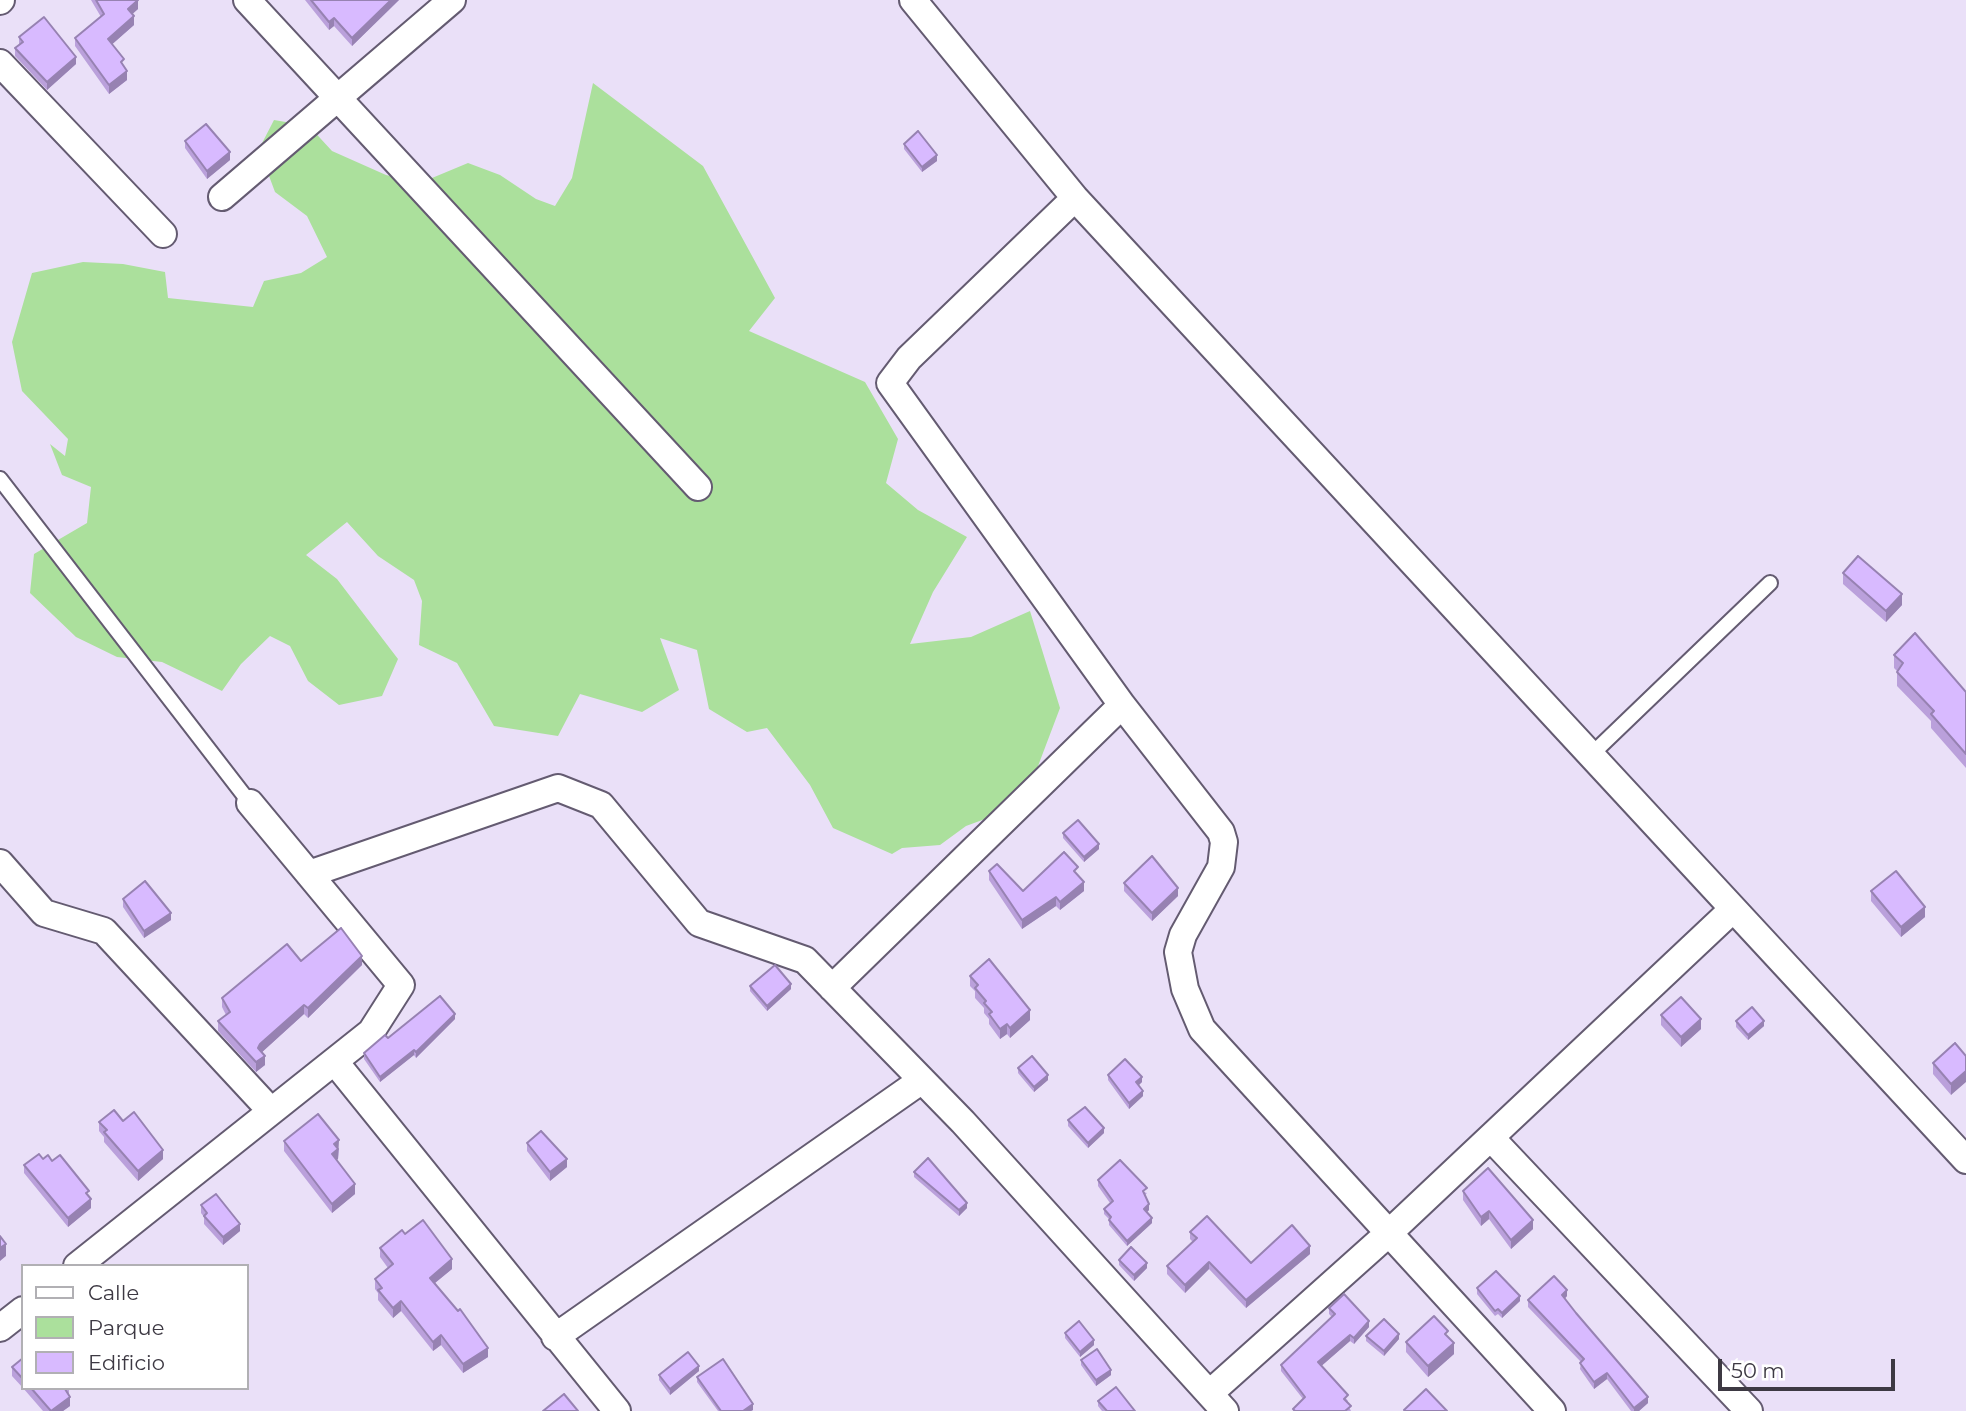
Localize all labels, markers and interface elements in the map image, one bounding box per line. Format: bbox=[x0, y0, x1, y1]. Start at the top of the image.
legend bbox=[21, 1264, 248, 1390]
text: Calle bbox=[88, 1280, 139, 1305]
text: Parque bbox=[88, 1315, 164, 1340]
scale bar bbox=[1721, 1344, 1898, 1388]
text: Edificio bbox=[88, 1350, 165, 1375]
text: 50 m bbox=[1731, 1358, 1785, 1383]

